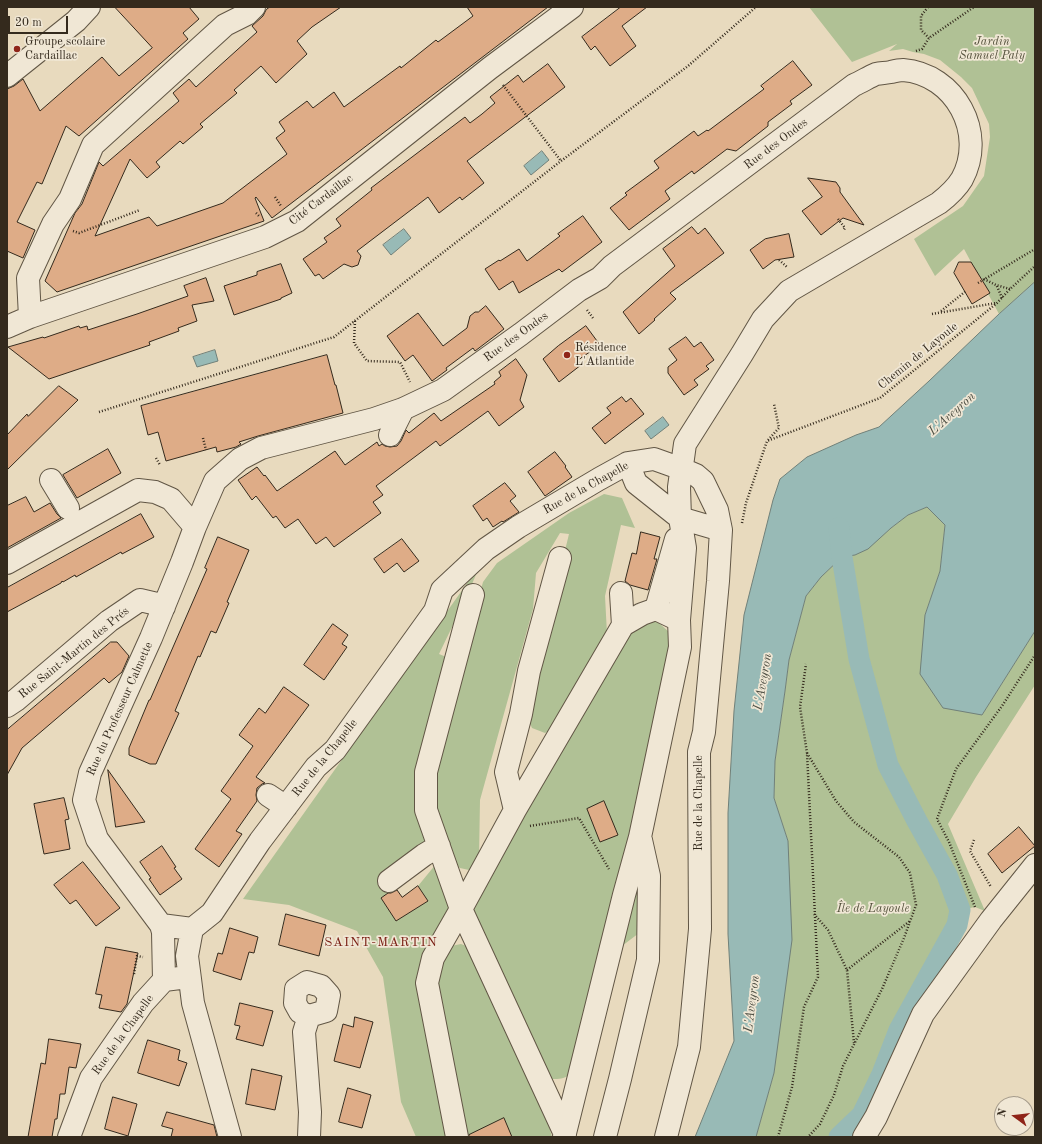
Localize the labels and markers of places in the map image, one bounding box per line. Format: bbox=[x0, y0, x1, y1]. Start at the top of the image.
place label: Groupe scolaire Cardaillac bbox=[25, 35, 105, 63]
marker: Groupe scolaire Cardaillac bbox=[12, 44, 22, 54]
place label: Résidence L'Atlantide bbox=[575, 341, 634, 369]
marker: Résidence L'Atlantide bbox=[562, 350, 572, 360]

